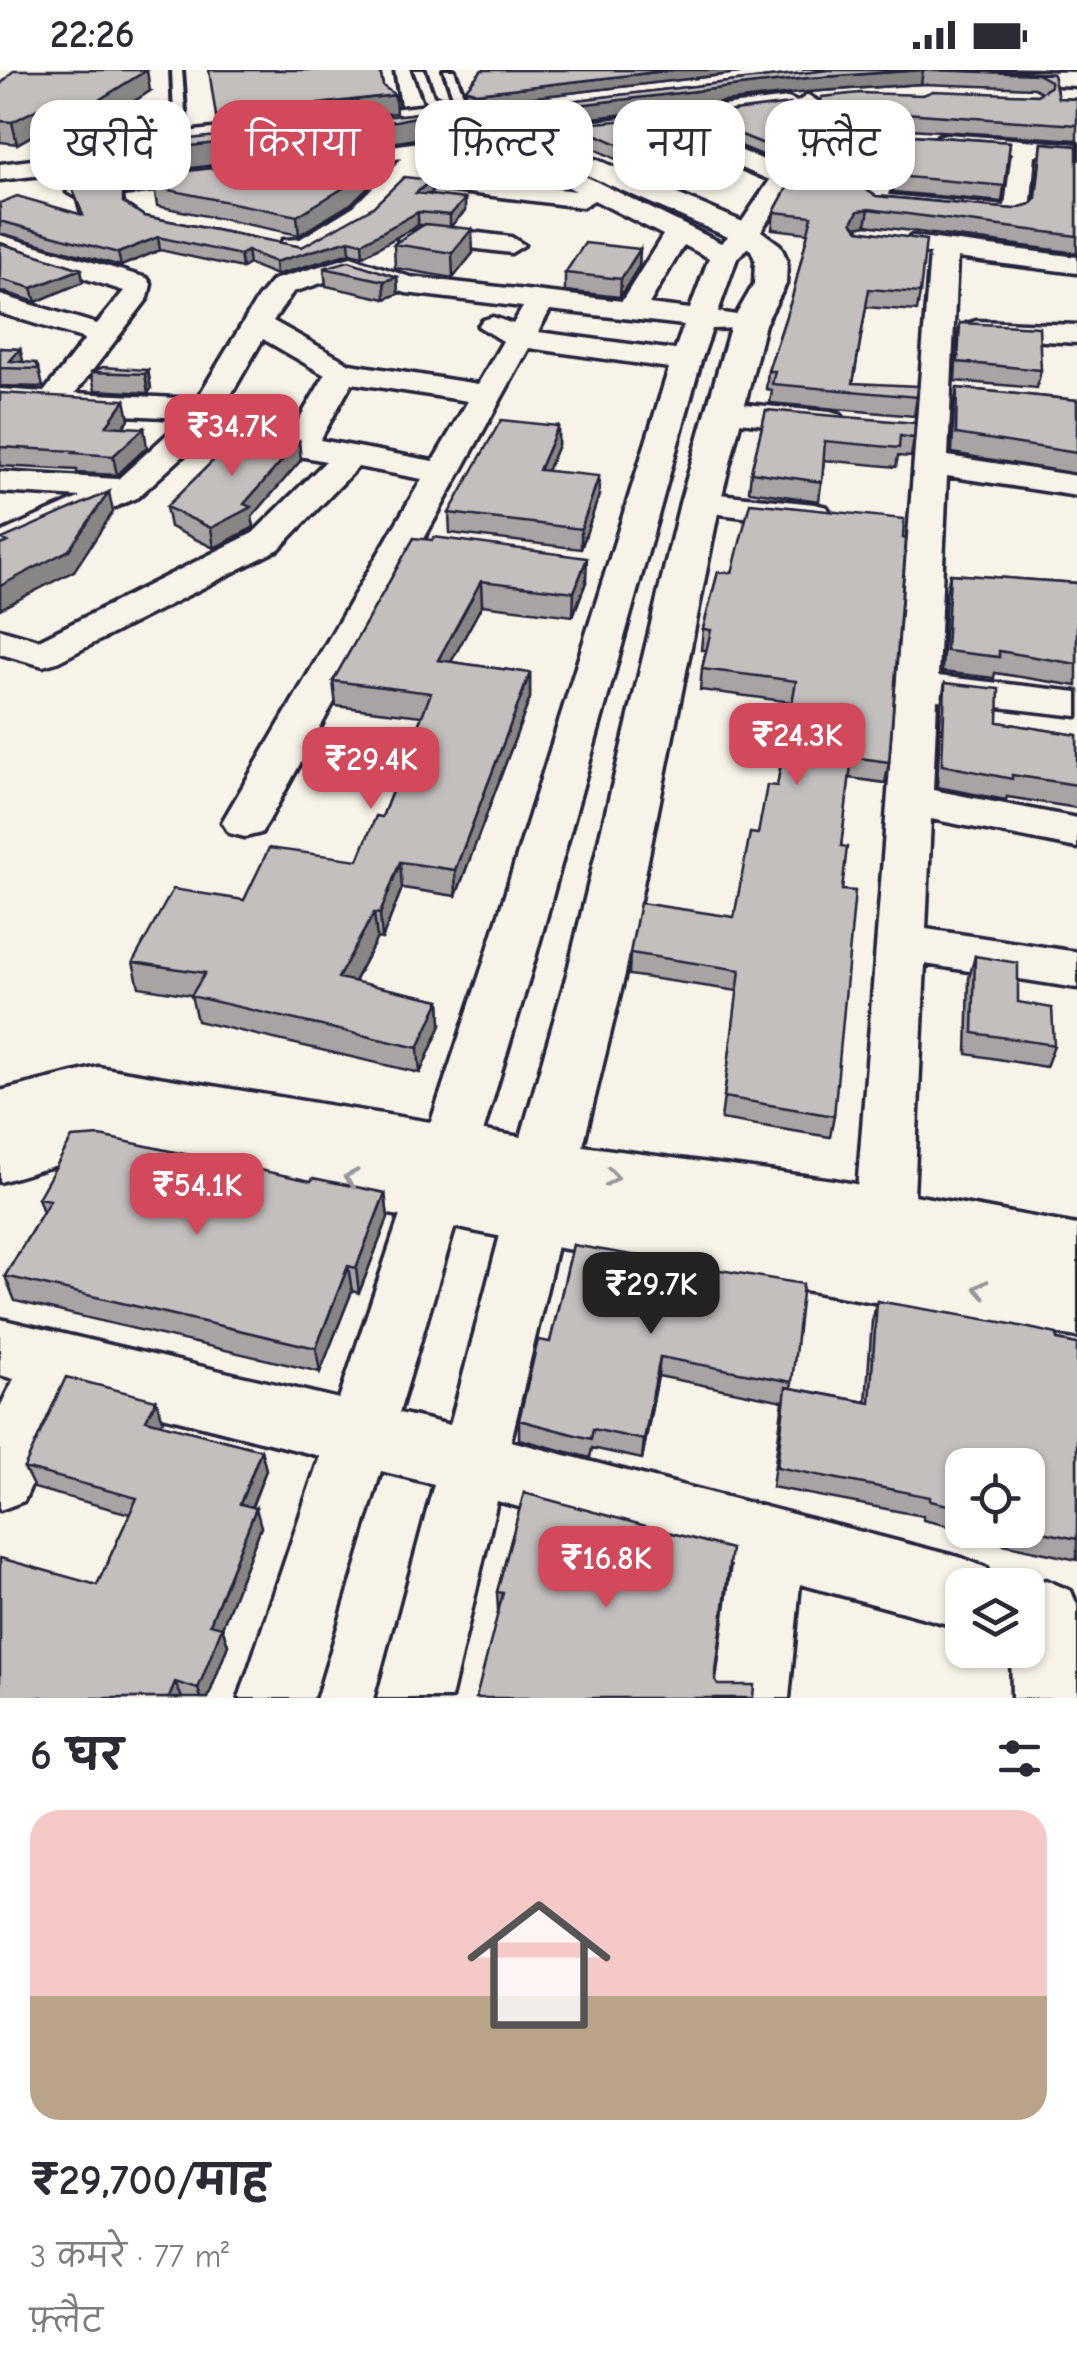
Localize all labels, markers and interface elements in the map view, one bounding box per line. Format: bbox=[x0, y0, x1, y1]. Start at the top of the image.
text: 22:26 bbox=[50, 13, 135, 57]
chip: खरीदें bbox=[30, 100, 191, 190]
chip: किराया bbox=[211, 100, 395, 190]
chip: फ़िल्टर bbox=[415, 100, 593, 190]
chip: नया bbox=[613, 100, 745, 190]
chip: फ़्लैट bbox=[765, 100, 915, 190]
pin: ₹34.7K bbox=[151, 394, 313, 479]
text: ₹34.7K bbox=[187, 408, 277, 445]
pin: ₹24.3K bbox=[716, 703, 878, 788]
text: ₹24.3K bbox=[751, 717, 843, 754]
pin: ₹29.4K bbox=[290, 727, 452, 812]
text: ₹29.4K bbox=[324, 741, 418, 778]
pin: ₹54.1K bbox=[116, 1153, 278, 1238]
one-way arrow bbox=[604, 1166, 620, 1187]
text: ₹54.1K bbox=[152, 1167, 242, 1204]
one-way arrow bbox=[343, 1169, 360, 1190]
pin: ₹29.7K bbox=[570, 1252, 732, 1337]
text: ₹29.7K bbox=[605, 1266, 697, 1303]
one-way arrow bbox=[973, 1279, 989, 1300]
map controls bbox=[945, 1448, 1045, 1668]
button: locate bbox=[945, 1448, 1045, 1548]
pin: ₹16.8K bbox=[525, 1526, 687, 1611]
text: ₹16.8K bbox=[560, 1540, 652, 1577]
button: layers bbox=[945, 1568, 1045, 1668]
text: 6 घर bbox=[30, 1731, 123, 1780]
icon: filters bbox=[992, 1731, 1047, 1786]
icon: home bbox=[449, 1875, 629, 2055]
text: ₹29,700/माह bbox=[30, 2156, 269, 2205]
text: 3 कमरे · 77 m² bbox=[30, 2238, 229, 2275]
text: फ़्लैट bbox=[30, 2303, 103, 2340]

